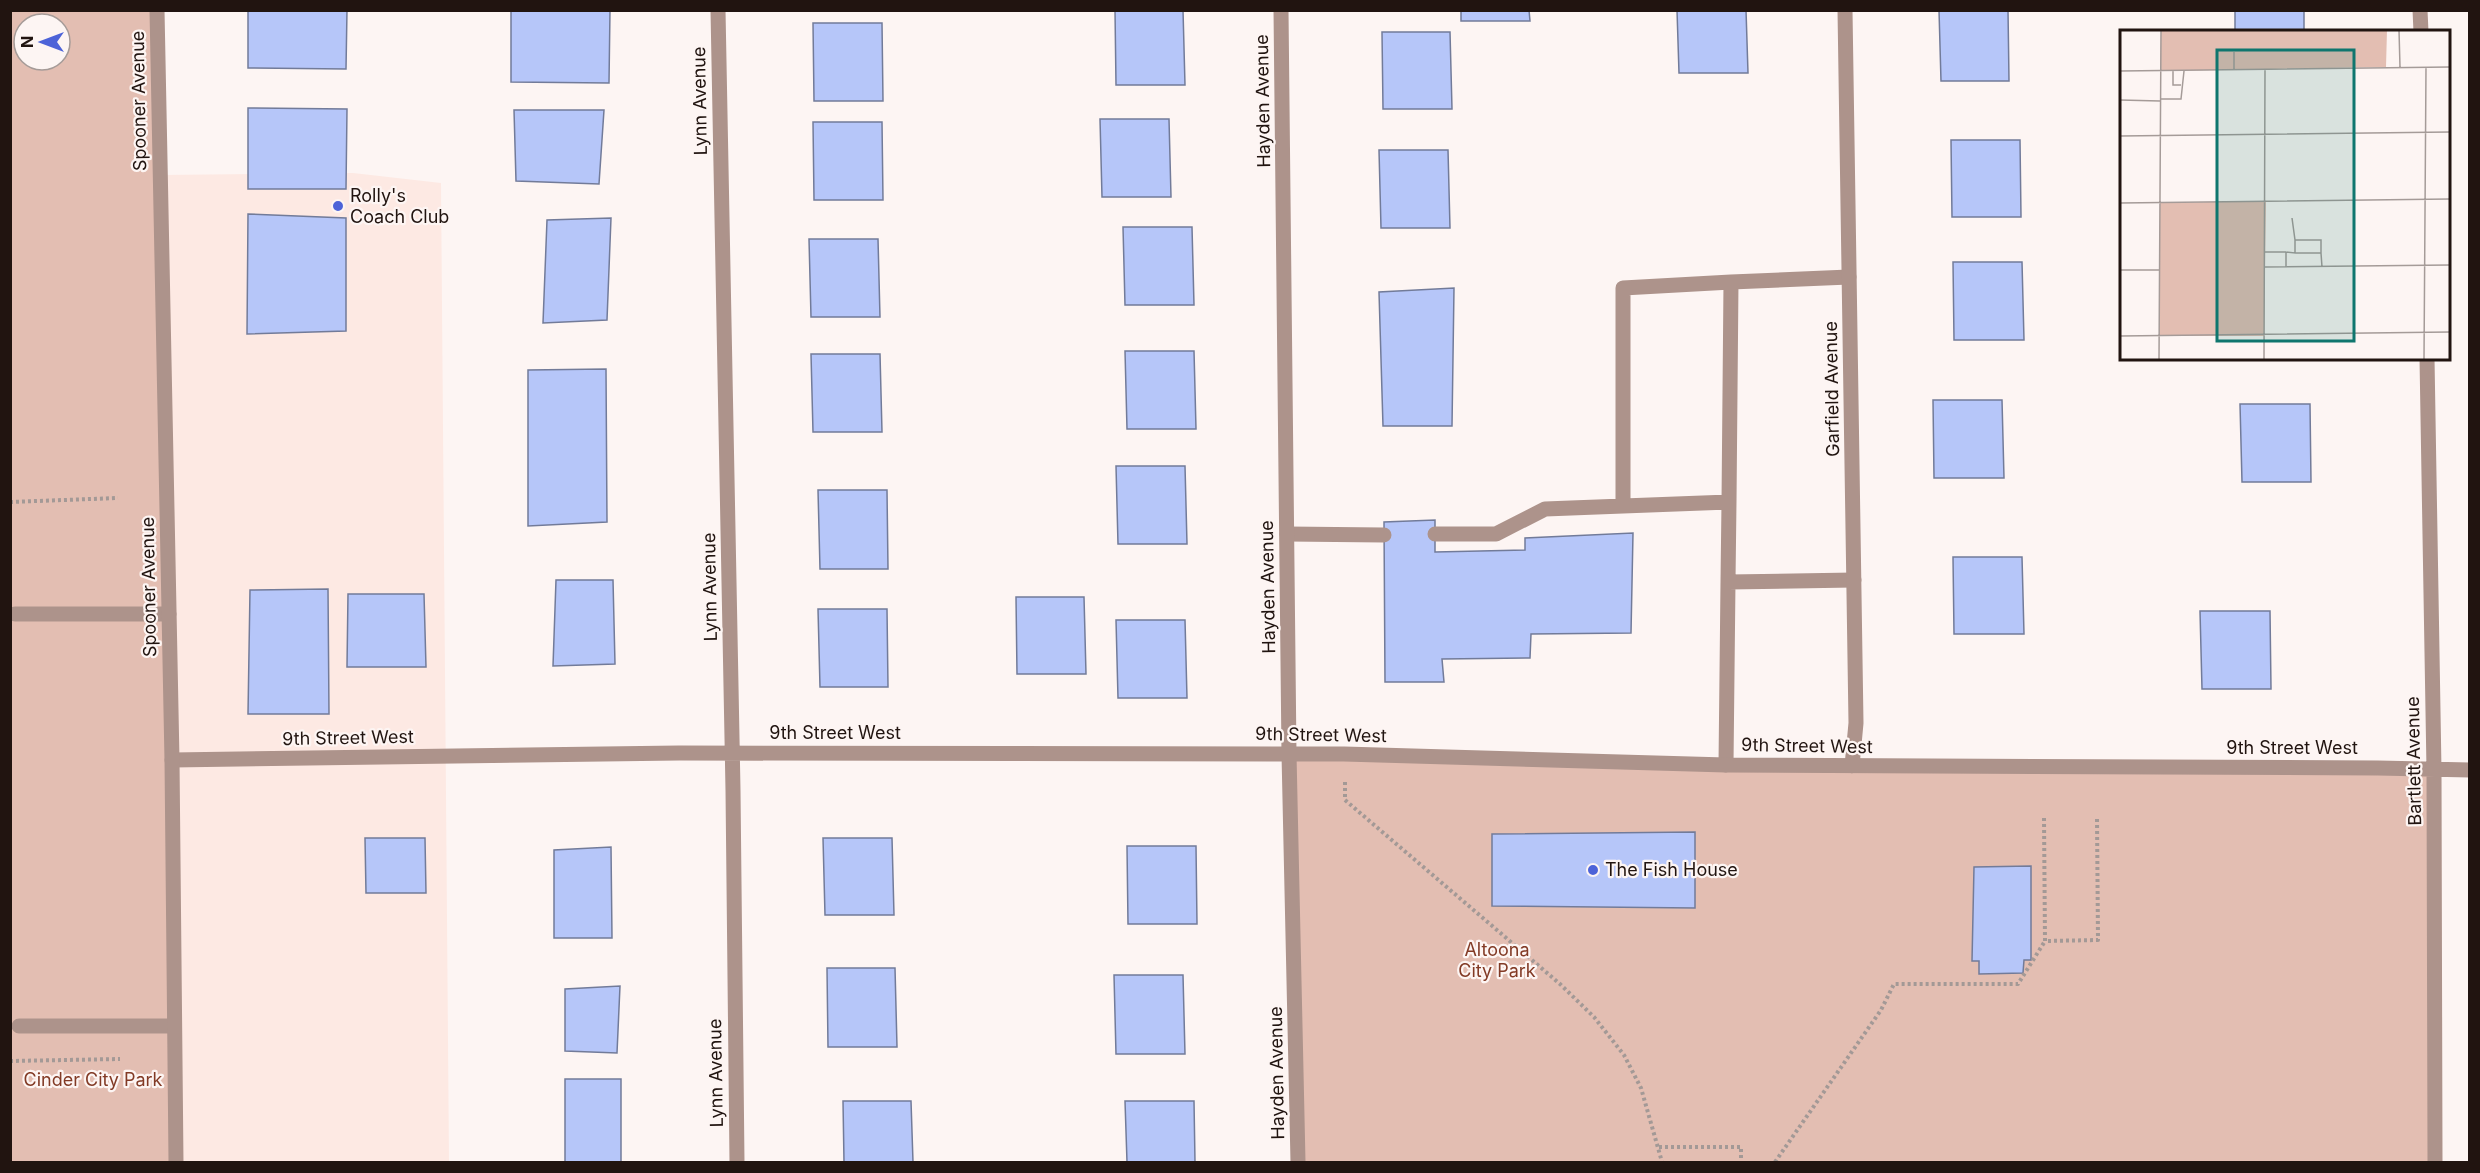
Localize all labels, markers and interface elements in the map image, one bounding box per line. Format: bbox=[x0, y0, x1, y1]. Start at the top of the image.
north arrow bbox=[12, 12, 72, 72]
inset map bbox=[2120, 30, 2450, 360]
street label: Spooner Avenue bbox=[127, 31, 150, 171]
street label: Hayden Avenue bbox=[1251, 34, 1274, 168]
text: N bbox=[17, 36, 37, 48]
street label: Lynn Avenue bbox=[688, 47, 711, 156]
place label: Rolly's Coach Club bbox=[350, 185, 449, 227]
marker: Rolly's Coach Club bbox=[331, 199, 345, 213]
street label: Garfield Avenue bbox=[1820, 321, 1843, 457]
street label: Spooner Avenue bbox=[137, 517, 160, 657]
street label: Hayden Avenue bbox=[1256, 520, 1279, 654]
street label: Lynn Avenue bbox=[698, 533, 721, 642]
street label: Bartlett Avenue bbox=[2402, 696, 2425, 826]
street label: 9th Street West bbox=[769, 722, 901, 743]
street label: 9th Street West bbox=[1255, 723, 1387, 746]
street label: 9th Street West bbox=[282, 726, 414, 749]
street label: 9th Street West bbox=[1741, 734, 1873, 757]
street label: 9th Street West bbox=[2226, 737, 2358, 758]
place label: The Fish House bbox=[1605, 859, 1738, 880]
marker: The Fish House bbox=[1586, 863, 1600, 877]
park label: Altoona City Park bbox=[1458, 939, 1536, 981]
street label: Hayden Avenue bbox=[1265, 1006, 1288, 1140]
street label: Lynn Avenue bbox=[704, 1019, 727, 1128]
park label: Cinder City Park bbox=[24, 1069, 163, 1090]

